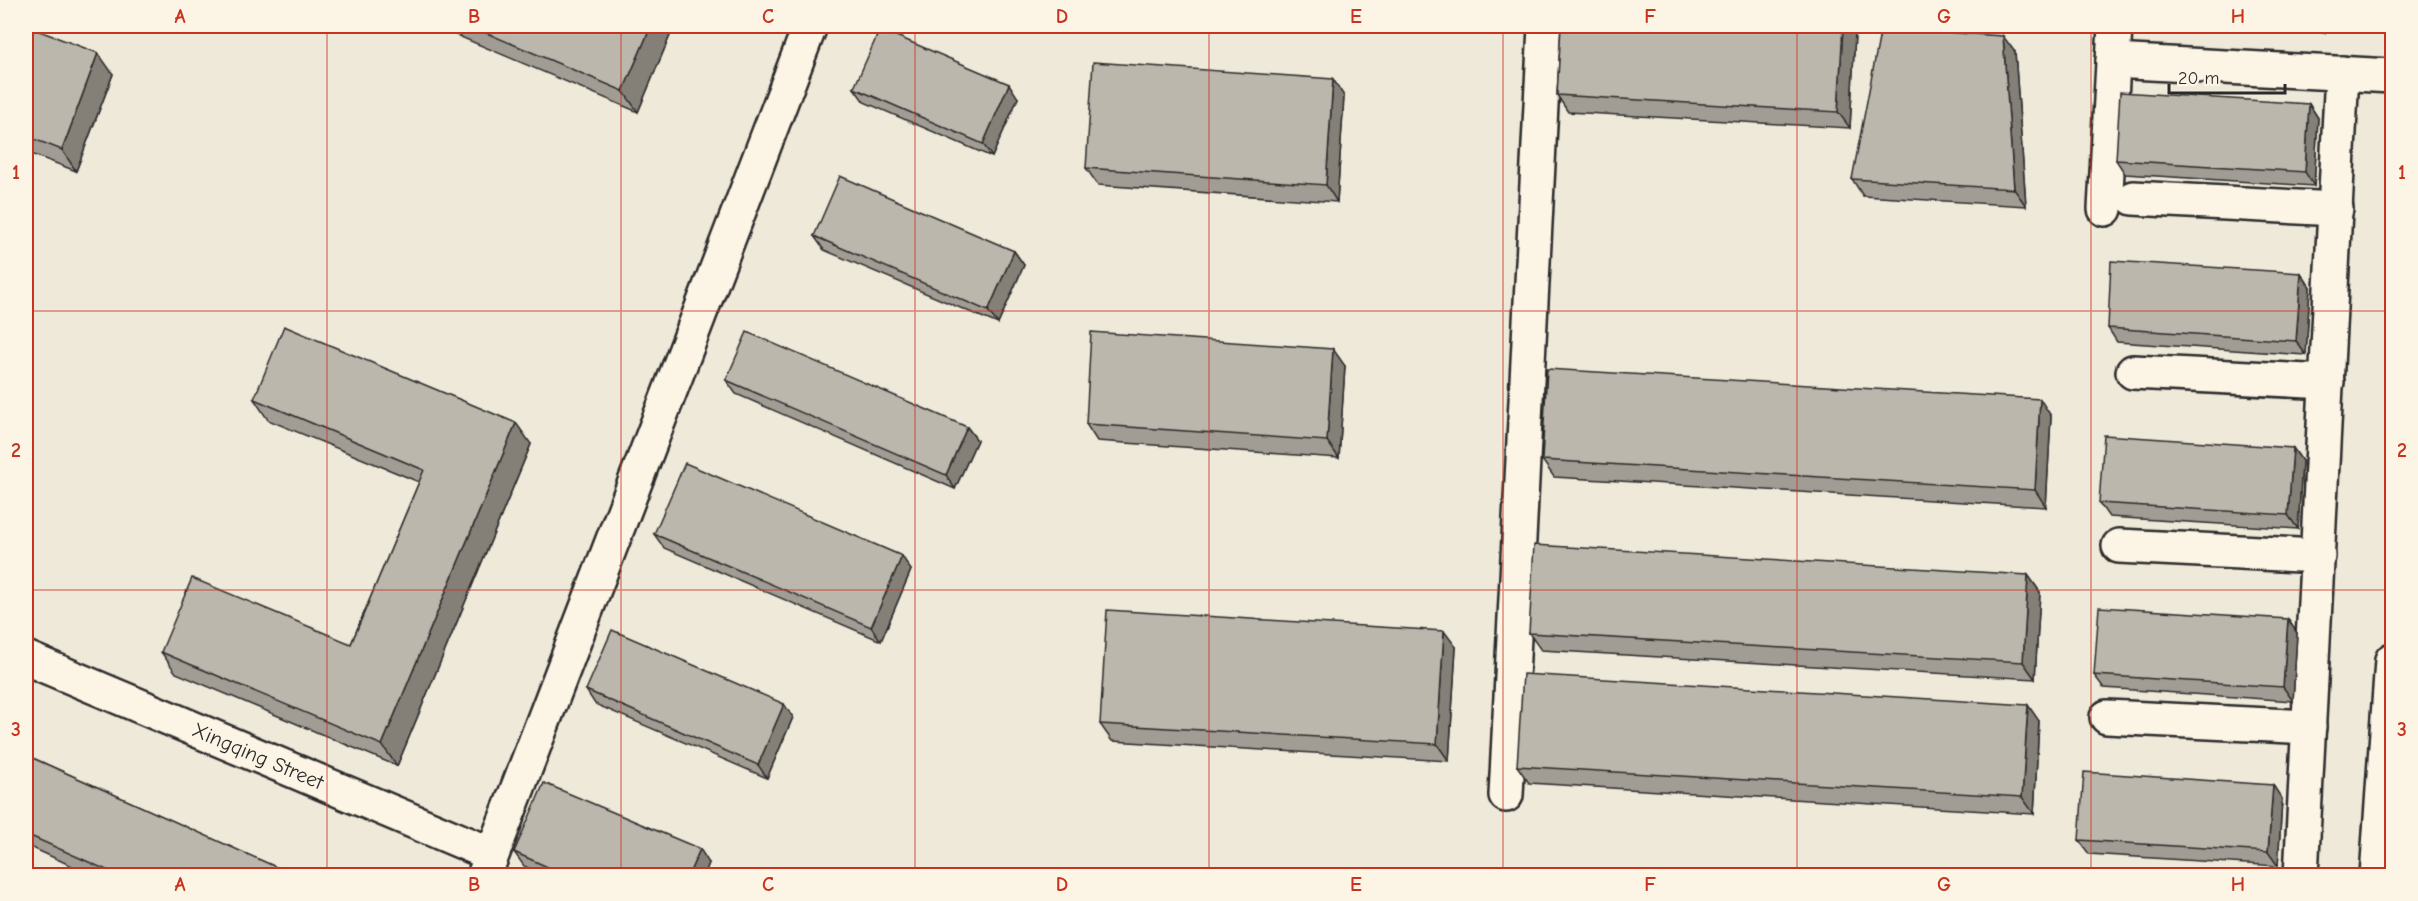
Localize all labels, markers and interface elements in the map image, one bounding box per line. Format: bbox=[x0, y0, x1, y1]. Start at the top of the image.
text: A bbox=[174, 5, 186, 28]
text: B bbox=[468, 5, 480, 28]
text: C bbox=[762, 5, 774, 28]
text: D bbox=[1056, 5, 1068, 28]
text: E bbox=[1350, 5, 1362, 28]
text: F bbox=[1644, 5, 1656, 28]
text: G bbox=[1937, 5, 1951, 28]
text: H bbox=[2231, 5, 2245, 28]
scale bar bbox=[2169, 57, 2284, 95]
text: 20 m bbox=[2178, 68, 2219, 89]
text: 1 bbox=[12, 161, 20, 184]
text: 1 bbox=[2398, 161, 2406, 184]
text: 2 bbox=[11, 439, 21, 462]
text: 2 bbox=[2397, 439, 2407, 462]
text: 3 bbox=[11, 718, 21, 741]
street label: Xingqing Street bbox=[189, 718, 328, 795]
text: 3 bbox=[2397, 718, 2407, 741]
text: A bbox=[174, 873, 186, 896]
text: B bbox=[468, 873, 480, 896]
text: C bbox=[762, 873, 774, 896]
text: D bbox=[1056, 873, 1068, 896]
text: E bbox=[1350, 873, 1362, 896]
text: F bbox=[1644, 873, 1656, 896]
text: G bbox=[1937, 873, 1951, 896]
text: H bbox=[2231, 873, 2245, 896]

